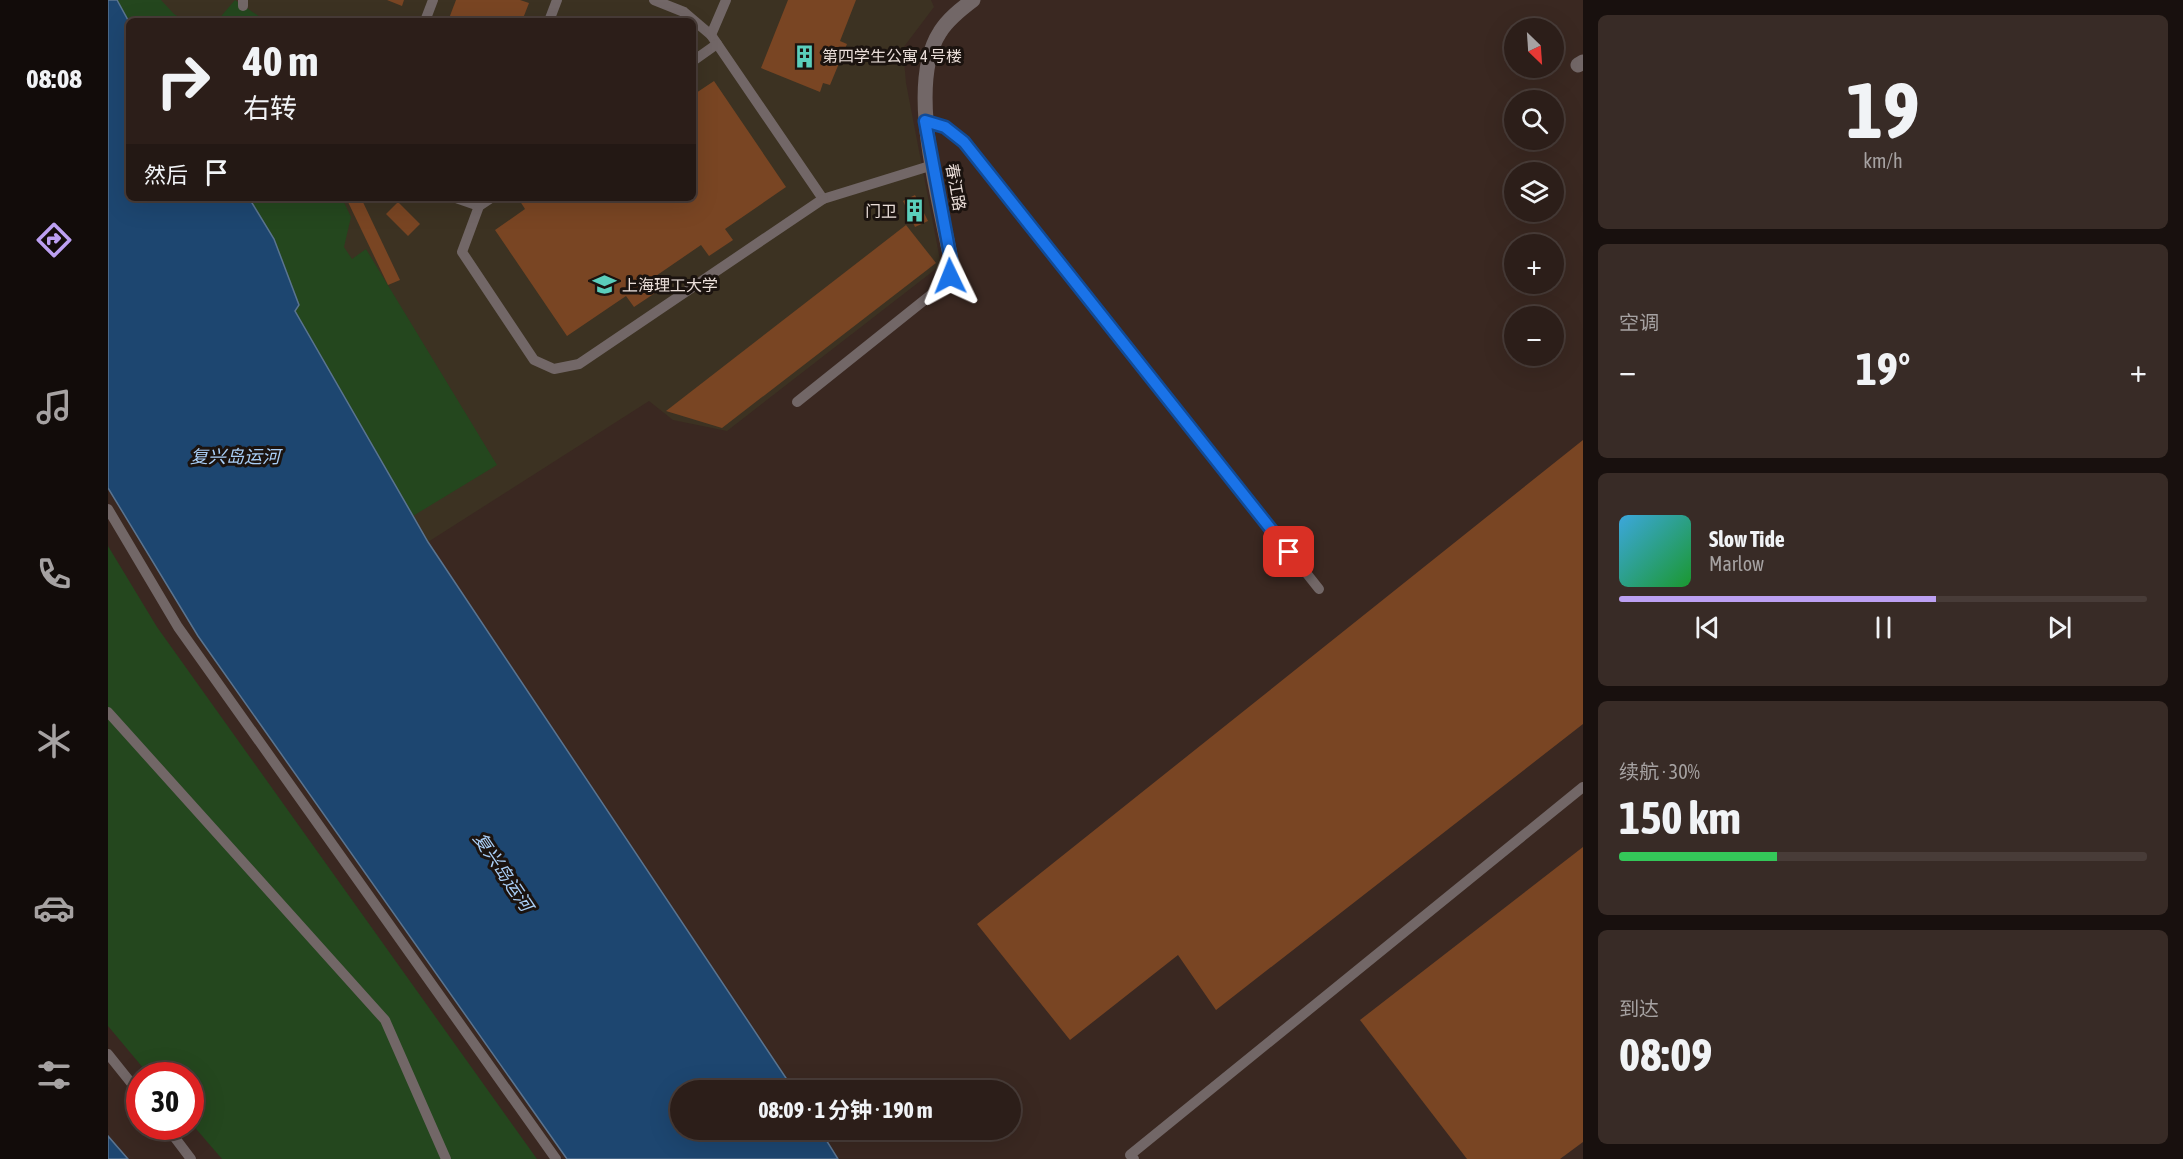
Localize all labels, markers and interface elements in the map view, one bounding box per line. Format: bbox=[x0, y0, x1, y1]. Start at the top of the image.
north arrow bbox=[1504, 18, 1564, 78]
map controls bbox=[1504, 18, 1564, 366]
text: 40 m bbox=[243, 37, 318, 85]
icon: right bbox=[144, 42, 222, 120]
building icon: 第四学生公寓 4 号楼 bbox=[791, 43, 817, 69]
place label: 第四学生公寓 4 号楼 bbox=[822, 47, 962, 65]
text: 08:08 bbox=[26, 63, 82, 94]
text: 19 bbox=[1846, 65, 1920, 155]
button: search bbox=[1504, 90, 1564, 150]
text: 右转 bbox=[243, 93, 297, 124]
text: km/h bbox=[1863, 149, 1903, 172]
icon: arrive bbox=[200, 156, 233, 189]
text: 然后 bbox=[144, 162, 188, 188]
street label: 春江路 bbox=[943, 162, 969, 212]
button: layers bbox=[1504, 162, 1564, 222]
building icon: 门卫 bbox=[902, 198, 928, 224]
place label: 门卫 bbox=[865, 202, 897, 220]
icon: directions bbox=[33, 219, 75, 261]
button: + bbox=[1504, 234, 1564, 294]
position arrow bbox=[918, 244, 982, 308]
school or university icon: 上海理工大学 bbox=[591, 272, 617, 298]
place label: 上海理工大学 bbox=[622, 276, 718, 294]
button: − bbox=[1504, 306, 1564, 366]
text: 空调 bbox=[1619, 311, 1659, 334]
text: 19° bbox=[1856, 343, 1910, 395]
text: − bbox=[1619, 351, 1636, 389]
text: + bbox=[2130, 351, 2147, 389]
icon: music bbox=[33, 386, 75, 428]
water label: 复兴岛运河 bbox=[190, 446, 283, 467]
pin bbox=[1263, 526, 1314, 577]
text: Slow Tide bbox=[1709, 526, 1785, 552]
icon: arrive bbox=[1272, 535, 1305, 568]
text: Marlow bbox=[1709, 552, 1764, 575]
icon: phone bbox=[33, 553, 75, 595]
icon: previous bbox=[1691, 611, 1724, 644]
icon: pause bbox=[1867, 611, 1900, 644]
icon: next bbox=[2043, 611, 2076, 644]
icon: climate bbox=[33, 720, 75, 762]
text: 续航 · 30% bbox=[1619, 760, 1700, 783]
text: 150 km bbox=[1619, 792, 1741, 844]
water label: 复兴岛运河 bbox=[470, 829, 539, 917]
icon: car bbox=[33, 887, 75, 929]
text: 到达 bbox=[1619, 997, 1659, 1020]
text: 08:09 bbox=[1619, 1029, 1713, 1081]
icon: filters bbox=[33, 1054, 75, 1096]
speed limit sign: 30 bbox=[126, 1062, 204, 1140]
text: 08:09 · 1 分钟 · 190 m bbox=[758, 1097, 933, 1123]

